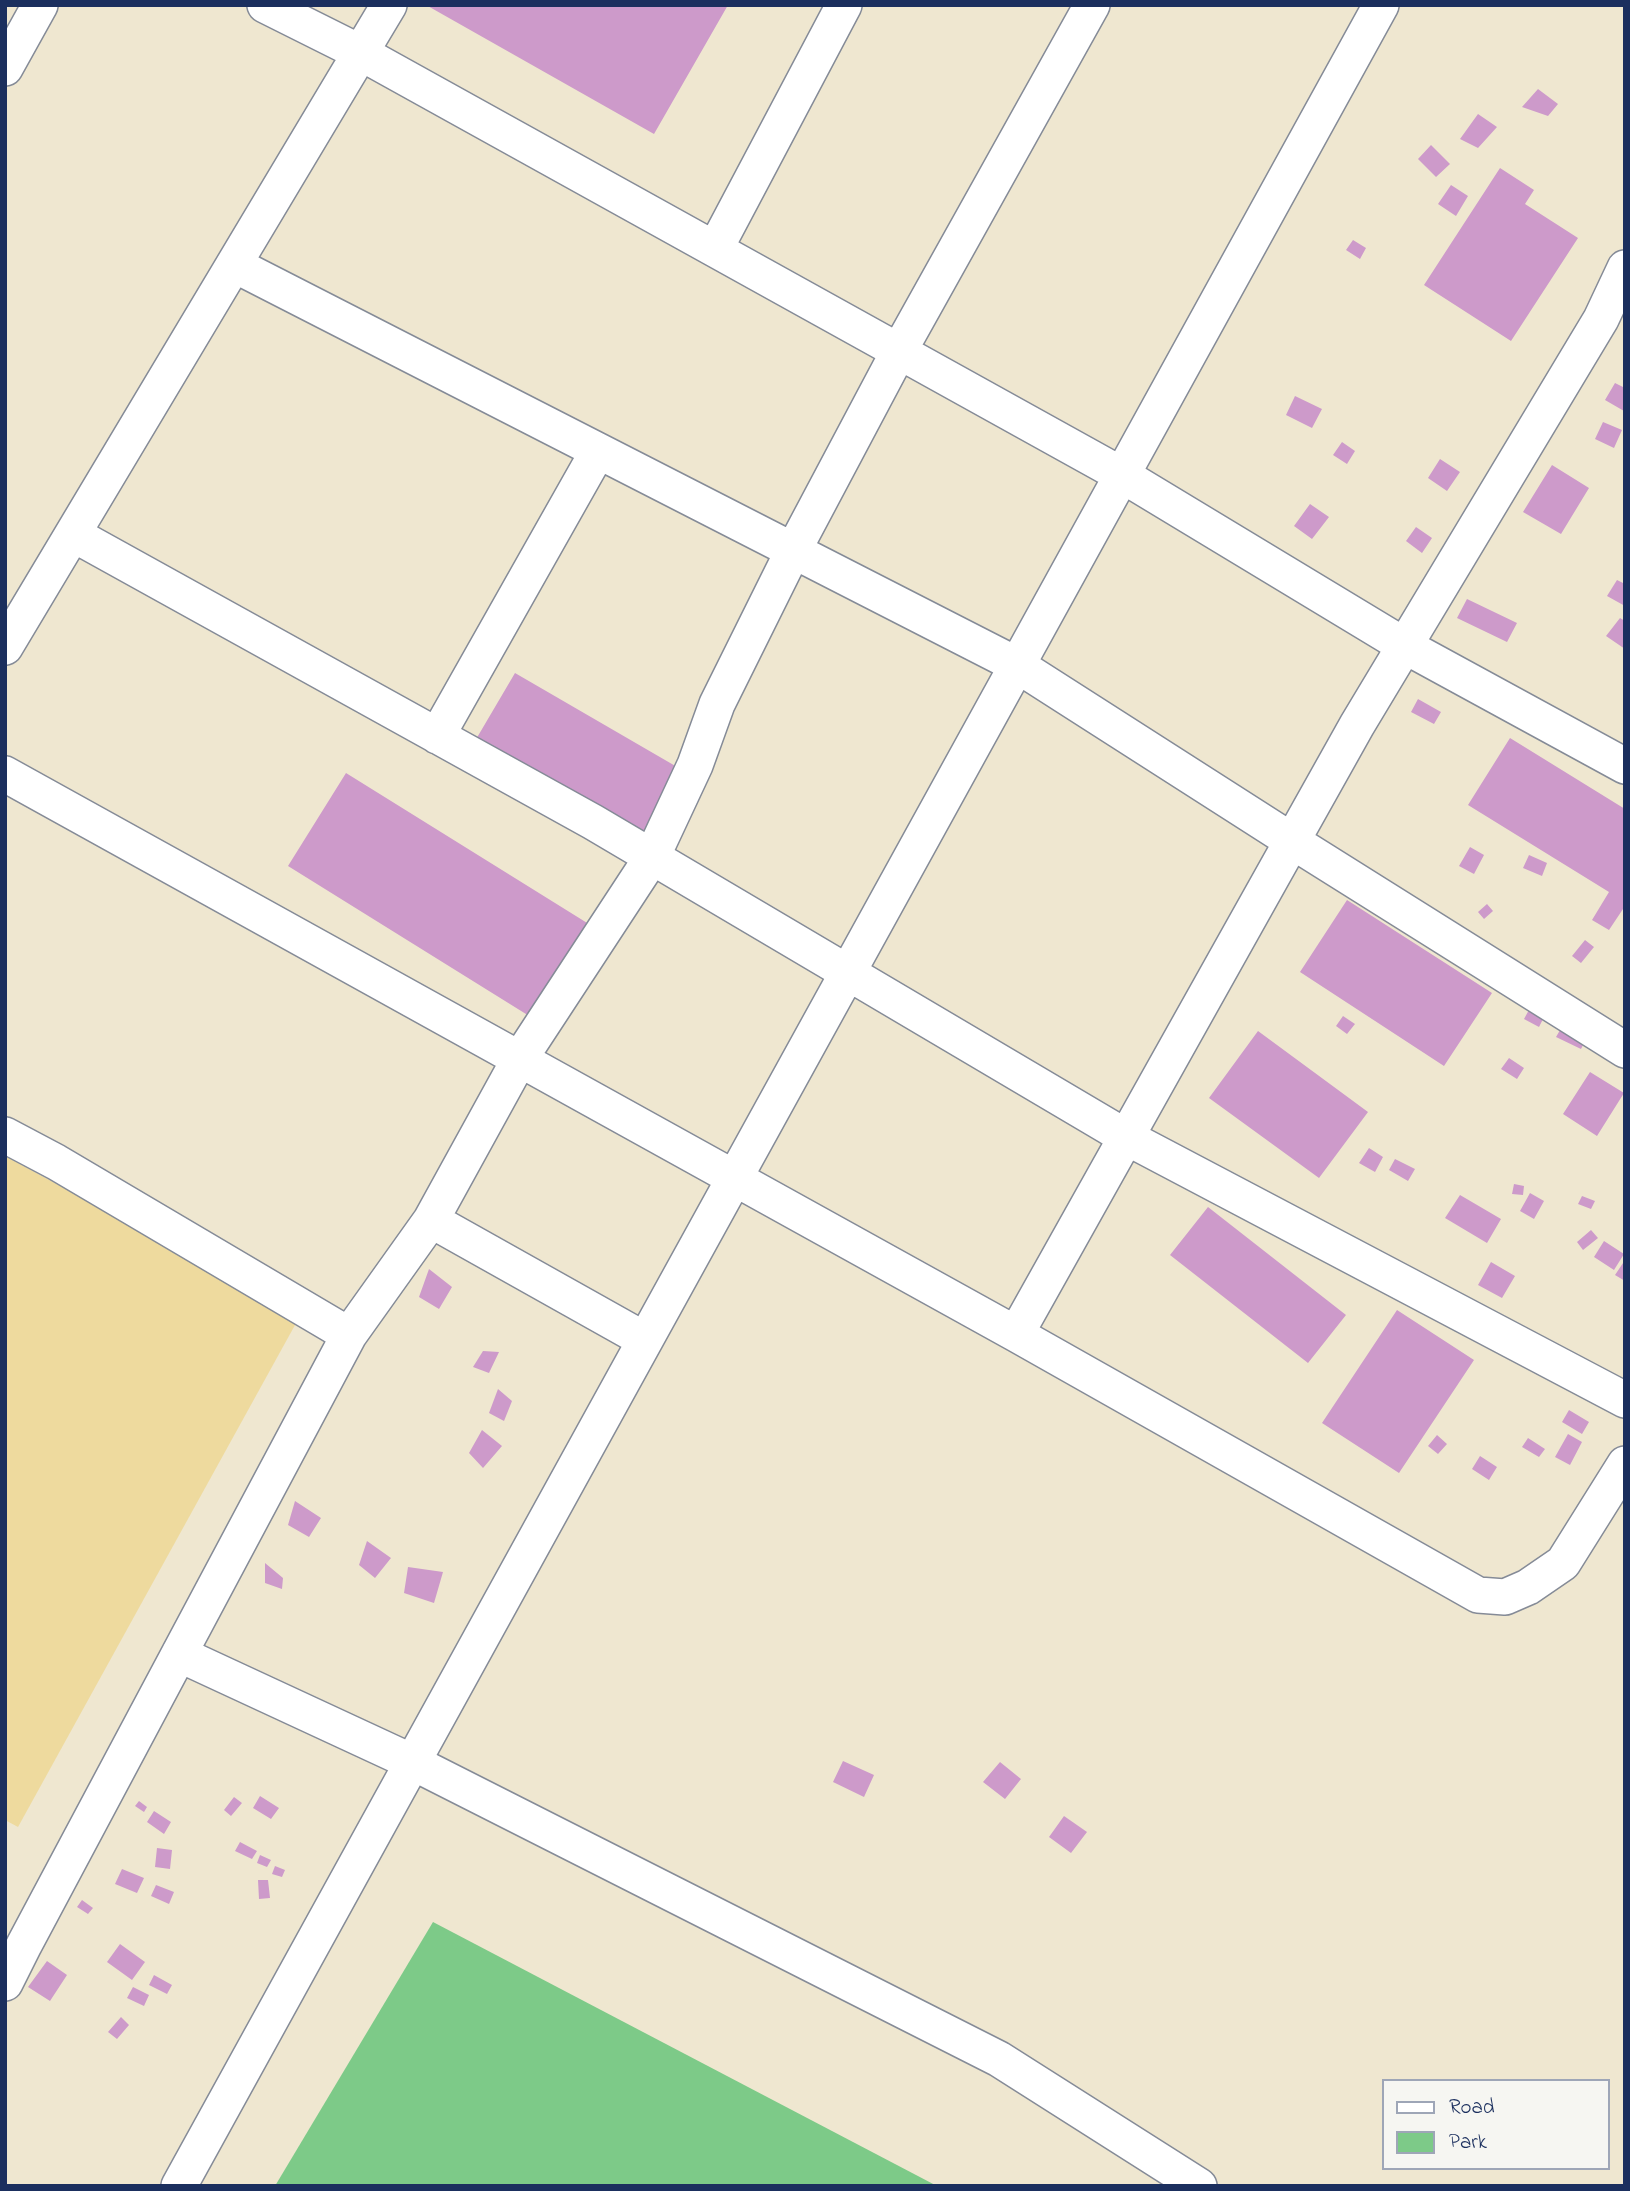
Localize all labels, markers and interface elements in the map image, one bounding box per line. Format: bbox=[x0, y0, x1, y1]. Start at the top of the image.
legend bbox=[1382, 2079, 1609, 2170]
text: Road bbox=[1449, 2093, 1495, 2123]
text: Park bbox=[1449, 2128, 1487, 2158]

